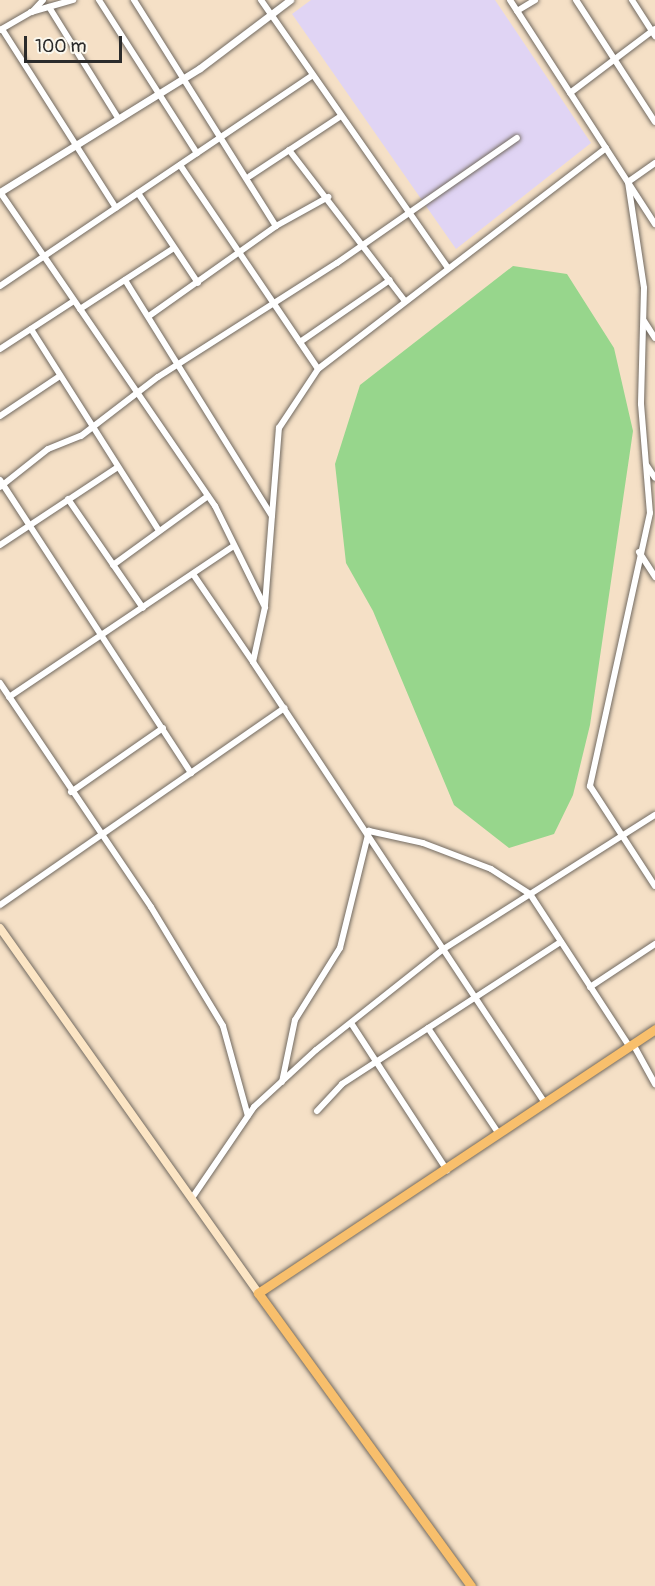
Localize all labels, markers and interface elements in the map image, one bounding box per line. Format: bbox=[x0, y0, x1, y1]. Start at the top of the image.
scale bar bbox=[27, 24, 124, 62]
text: 100 m bbox=[35, 35, 87, 58]

